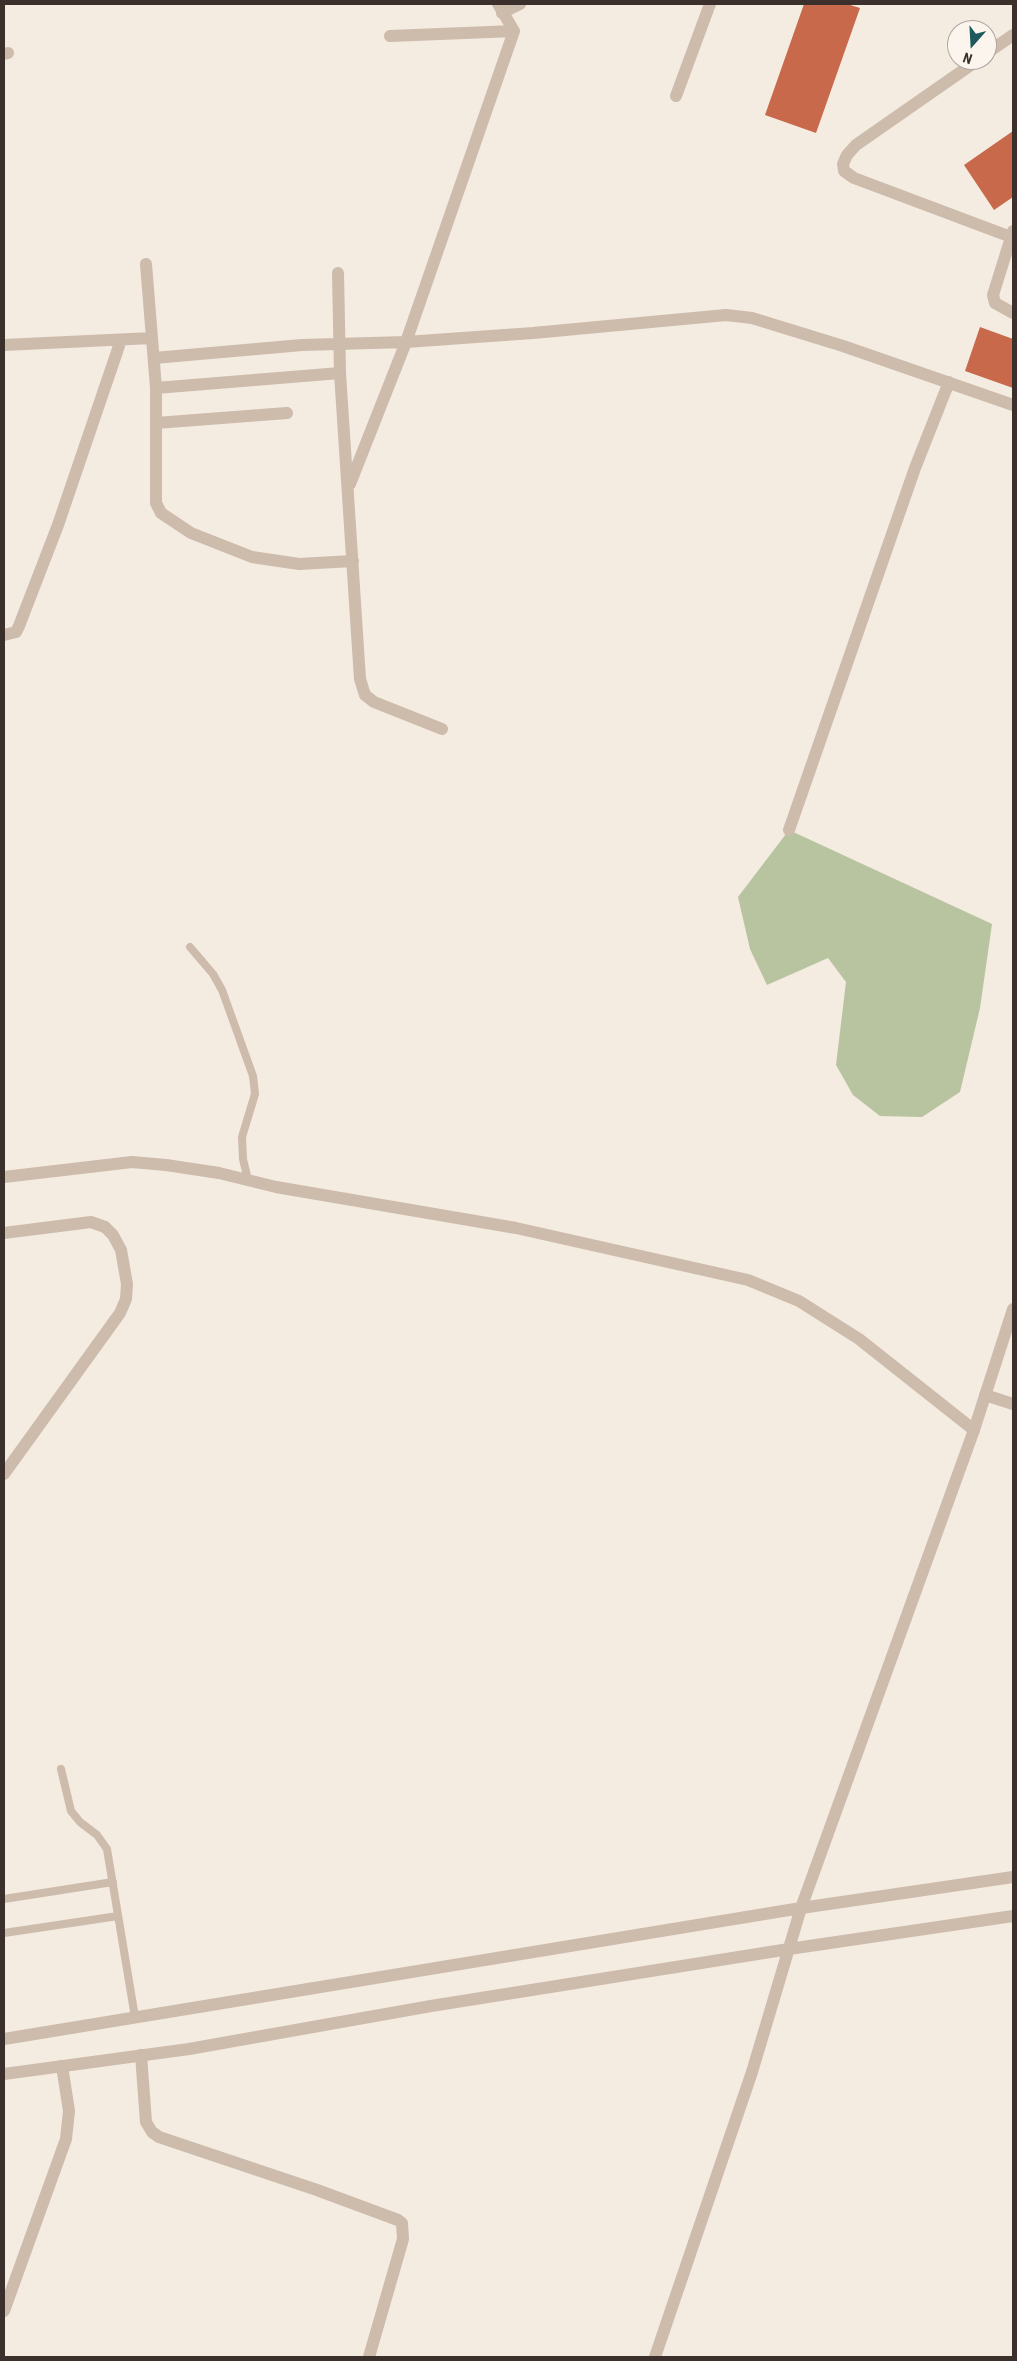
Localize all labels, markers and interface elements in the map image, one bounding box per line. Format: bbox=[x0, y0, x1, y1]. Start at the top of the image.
north arrow bbox=[947, 20, 997, 70]
text: N bbox=[961, 49, 974, 67]

